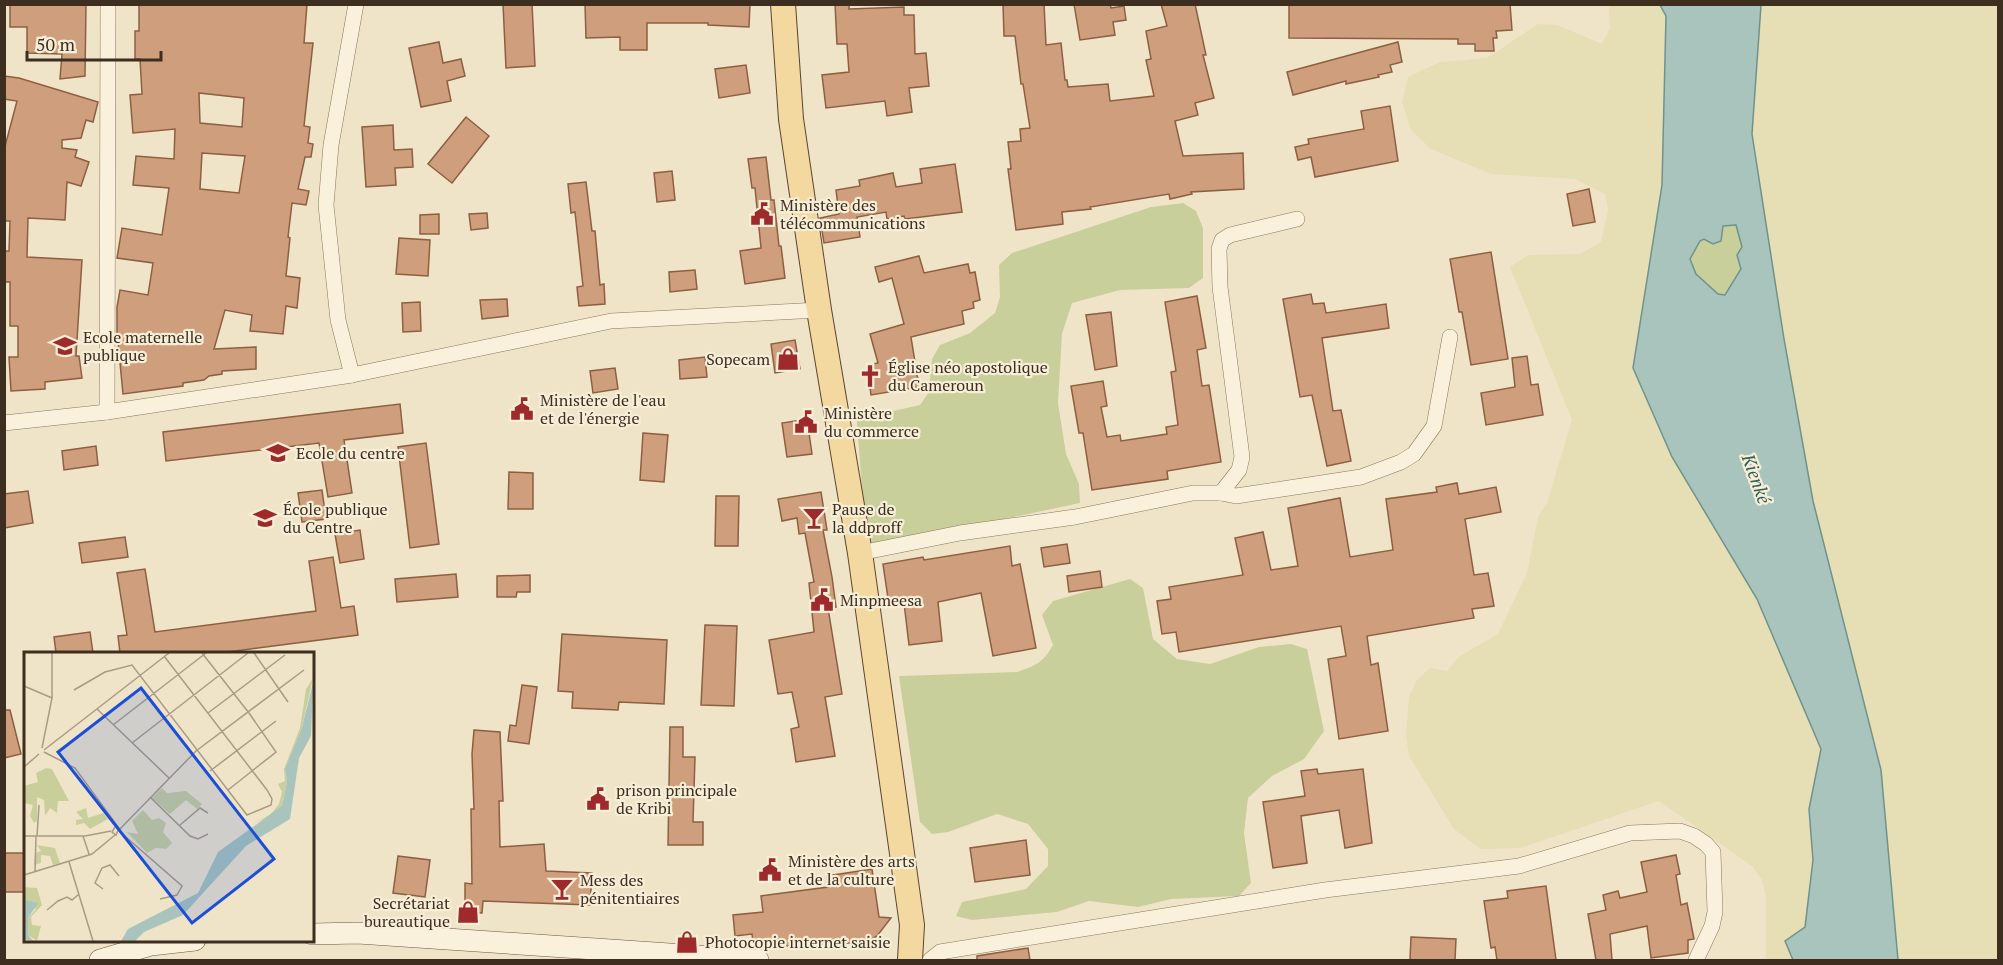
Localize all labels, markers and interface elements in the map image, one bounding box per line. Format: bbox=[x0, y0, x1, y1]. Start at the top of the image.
scale bar bbox=[27, 24, 160, 62]
text: 50 m bbox=[36, 32, 76, 56]
place label: Ministère des télécommunications bbox=[780, 194, 926, 234]
public building icon: Ministère des télécommunications bbox=[749, 201, 775, 227]
place label: Ecole maternelle publique bbox=[83, 326, 202, 366]
school or university icon: Ecole maternelle publique bbox=[52, 333, 78, 359]
shop icon: Sopecam bbox=[775, 346, 801, 372]
place label: Sopecam bbox=[706, 348, 770, 370]
place label: Église néo apostolique du Cameroun bbox=[888, 356, 1048, 396]
church icon: Église néo apostolique du Cameroun bbox=[857, 363, 883, 389]
place label: Ministère de l'eau et de l'énergie bbox=[540, 389, 666, 429]
public building icon: Ministère de l'eau et de l'énergie bbox=[509, 396, 535, 422]
place label: Ministère du commerce bbox=[824, 402, 919, 442]
public building icon: Ministère du commerce bbox=[793, 409, 819, 435]
school or university icon: Ecole du centre bbox=[265, 440, 291, 466]
place label: Ecole du centre bbox=[296, 442, 405, 464]
water label: Kienké bbox=[1737, 450, 1777, 508]
place label: École publique du Centre bbox=[283, 498, 388, 538]
place label: Pause de la ddproff bbox=[832, 498, 903, 538]
school or university icon: École publique du Centre bbox=[252, 505, 278, 531]
bar icon: Pause de la ddproff bbox=[801, 505, 827, 531]
public building icon: Minpmeesa bbox=[809, 587, 835, 613]
place label: Minpmeesa bbox=[840, 589, 922, 611]
inset map bbox=[24, 652, 314, 941]
place label: prison principale de Kribi bbox=[616, 779, 737, 819]
public building icon: prison principale de Kribi bbox=[585, 786, 611, 812]
place label: Ministère des arts et de la culture bbox=[788, 850, 915, 890]
public building icon: Ministère des arts et de la culture bbox=[757, 857, 783, 883]
place label: Mess des pénitentiaires bbox=[580, 869, 680, 909]
bar icon: Mess des pénitentiaires bbox=[549, 876, 575, 902]
place label: Secrétariat bureautique bbox=[364, 892, 450, 932]
shop icon: Secrétariat bureautique bbox=[455, 899, 481, 925]
shop icon: Photocopie internet saisie bbox=[674, 929, 700, 955]
place label: Photocopie internet saisie bbox=[705, 931, 891, 953]

